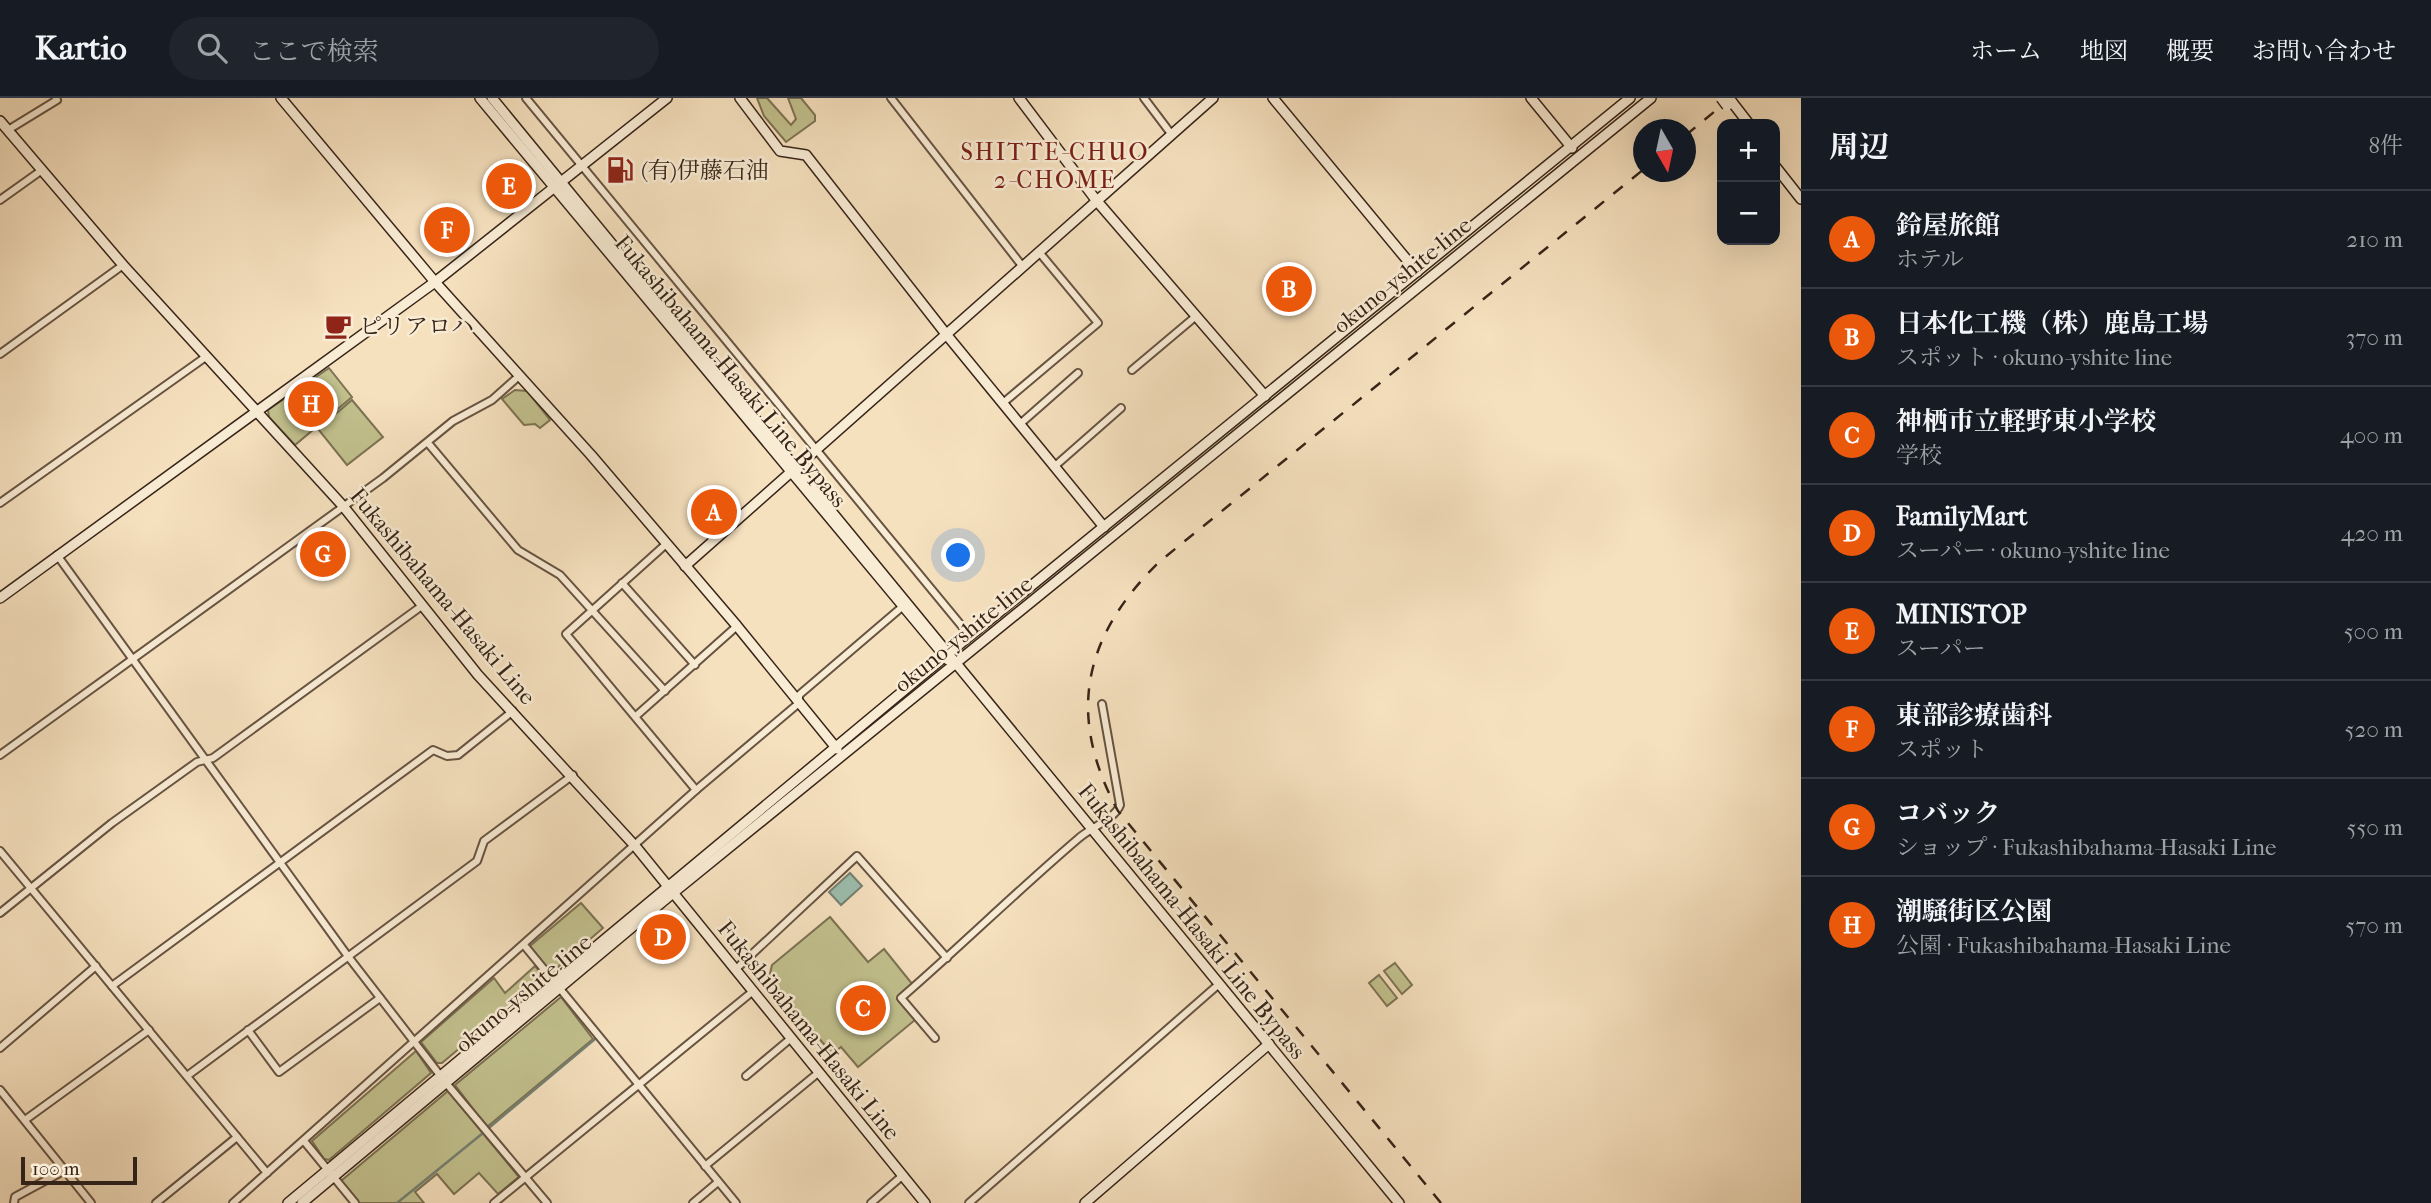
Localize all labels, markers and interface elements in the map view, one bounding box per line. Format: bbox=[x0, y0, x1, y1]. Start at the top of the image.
search box bbox=[169, 17, 659, 80]
text: Kartio bbox=[35, 29, 127, 68]
icon: search bbox=[193, 29, 231, 67]
text: ここで検索 bbox=[249, 36, 379, 67]
text: ホーム bbox=[1970, 37, 2042, 65]
text: 地図 bbox=[2080, 37, 2128, 65]
text: 概要 bbox=[2166, 37, 2214, 65]
text: お問い合わせ bbox=[2252, 37, 2396, 65]
north arrow bbox=[1633, 119, 1696, 182]
map controls bbox=[1717, 119, 1780, 245]
button: + bbox=[1717, 119, 1780, 182]
text: 周辺 bbox=[1829, 130, 1889, 165]
text: 8件 bbox=[2368, 132, 2403, 159]
district label: SHITTE-CHUO 2-CHOME bbox=[960, 138, 1150, 194]
fuel station icon: (有)伊藤石油 bbox=[605, 155, 635, 185]
place label: (有)伊藤石油 bbox=[641, 157, 769, 184]
pin: E bbox=[486, 160, 532, 212]
button: − bbox=[1717, 182, 1780, 245]
pin: F bbox=[424, 204, 470, 256]
text: 鈴屋旅館 bbox=[1896, 210, 2000, 241]
street label: okuno-yshite line bbox=[1328, 212, 1477, 339]
text: A bbox=[1845, 226, 1859, 253]
text: 210 m bbox=[2346, 226, 2403, 253]
street label: Fukashibahama-Hasaki Line Bypass bbox=[609, 230, 852, 513]
text: ホテル bbox=[1896, 246, 1964, 273]
pin: B bbox=[1266, 263, 1312, 315]
text: 日本化工機（株）鹿島工場 bbox=[1896, 308, 2208, 339]
cafe icon: ピリアロハ bbox=[323, 311, 353, 341]
place label: ピリアロハ bbox=[359, 313, 474, 340]
text: B bbox=[1845, 324, 1859, 351]
text: 370 m bbox=[2346, 324, 2403, 351]
text: スポット · okuno-yshite line bbox=[1896, 344, 2172, 371]
pin: H bbox=[288, 378, 334, 430]
text: 神栖市立軽野東小学校 bbox=[1896, 406, 2156, 437]
text: C bbox=[1844, 422, 1860, 449]
text: 400 m bbox=[2340, 422, 2403, 449]
text: 学校 bbox=[1896, 442, 1942, 469]
street label: Fukashibahama-Hasaki Line bbox=[344, 483, 541, 710]
pin: A bbox=[691, 486, 737, 538]
text: FamilyMart bbox=[1896, 501, 2027, 532]
text: D bbox=[1843, 520, 1861, 547]
text: 420 m bbox=[2341, 520, 2403, 547]
pin: G bbox=[300, 528, 346, 580]
text: スーパー · okuno-yshite line bbox=[1896, 537, 2170, 564]
your location bbox=[941, 538, 975, 572]
street label: okuno-yshite line bbox=[889, 571, 1038, 698]
text: MINISTOP bbox=[1896, 599, 2027, 630]
text: E bbox=[1845, 618, 1859, 645]
text: 500 m bbox=[2344, 618, 2403, 645]
text: スーパー bbox=[1896, 635, 1986, 662]
text: 東部診療歯科 bbox=[1896, 700, 2052, 731]
text: F bbox=[1846, 716, 1858, 743]
text: 520 m bbox=[2344, 716, 2403, 743]
text: スポット bbox=[1896, 736, 1988, 763]
street label: Fukashibahama-Hasaki Line Bypass bbox=[1072, 778, 1311, 1065]
text: コバック bbox=[1896, 798, 2000, 829]
text: G bbox=[1844, 814, 1860, 841]
text: 550 m bbox=[2347, 814, 2403, 841]
text: ショップ · Fukashibahama-Hasaki Line bbox=[1896, 834, 2277, 861]
text: 潮騒街区公園 bbox=[1896, 896, 2052, 927]
pin: D bbox=[640, 911, 686, 963]
text: H bbox=[1843, 912, 1861, 939]
text: 570 m bbox=[2345, 912, 2403, 939]
street label: Fukashibahama-Hasaki Line bbox=[712, 915, 905, 1145]
street label: okuno-yshite line bbox=[450, 929, 597, 1058]
text: 公園 · Fukashibahama-Hasaki Line bbox=[1896, 932, 2231, 959]
pin: C bbox=[840, 982, 886, 1034]
scale bar bbox=[21, 1154, 136, 1186]
text: 100 m bbox=[32, 1158, 80, 1180]

